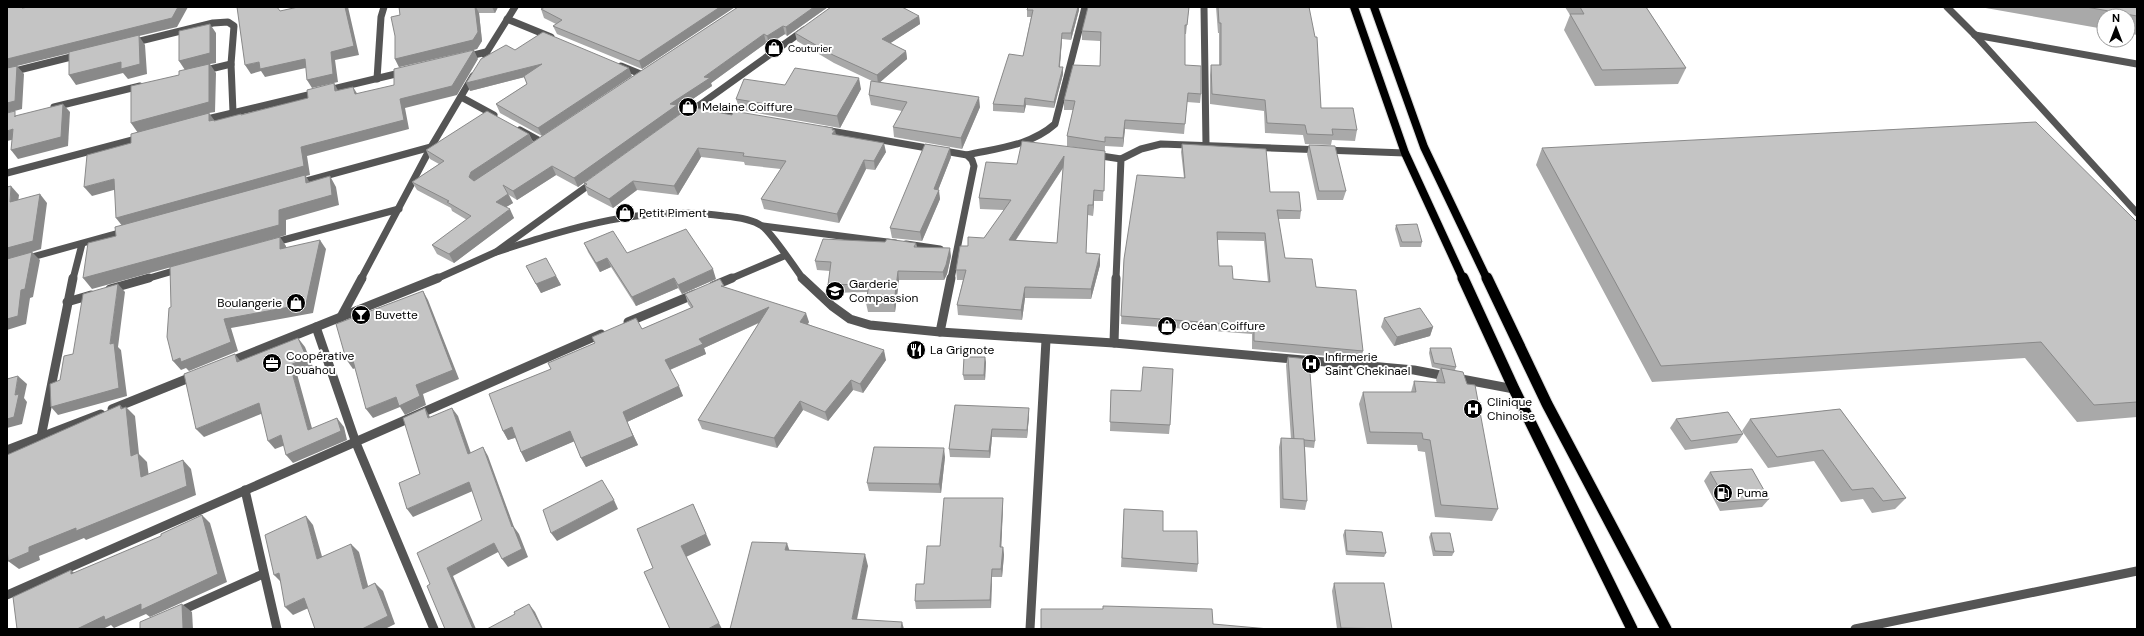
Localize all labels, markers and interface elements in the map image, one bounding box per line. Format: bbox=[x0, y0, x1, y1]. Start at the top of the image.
north arrow bbox=[2096, 8, 2136, 48]
text: N bbox=[2112, 11, 2120, 25]
shop icon: Couturier bbox=[763, 37, 785, 59]
place label: Couturier bbox=[788, 42, 832, 55]
shop icon: Melaine Coiffure bbox=[677, 96, 699, 118]
place label: Melaine Coiffure bbox=[702, 99, 793, 115]
shop icon: Petit Piment bbox=[614, 202, 636, 224]
place label: Petit Piment bbox=[639, 205, 707, 221]
place label: Garderie Compassion bbox=[849, 276, 918, 306]
school or university icon: Garderie Compassion bbox=[824, 280, 846, 302]
shop icon: Boulangerie bbox=[285, 292, 307, 314]
place label: Boulangerie bbox=[217, 295, 282, 311]
bar icon: Buvette bbox=[350, 304, 372, 326]
place label: Buvette bbox=[375, 307, 418, 323]
shop icon: Océan Coiffure bbox=[1156, 315, 1178, 337]
place label: Océan Coiffure bbox=[1181, 318, 1265, 334]
restaurant icon: La Grignote bbox=[905, 339, 927, 361]
place label: La Grignote bbox=[930, 342, 994, 358]
place label: Coopérative Douahou bbox=[286, 348, 355, 378]
place label: Infirmerie Saint Chekinael bbox=[1325, 349, 1410, 379]
office icon: Coopérative Douahou bbox=[261, 352, 283, 374]
hospital icon: Infirmerie Saint Chekinael bbox=[1300, 353, 1322, 375]
place label: Clinique Chinoise bbox=[1487, 394, 1535, 424]
hospital icon: Clinique Chinoise bbox=[1462, 398, 1484, 420]
fuel station icon: Puma bbox=[1712, 482, 1734, 504]
place label: Puma bbox=[1737, 485, 1768, 501]

